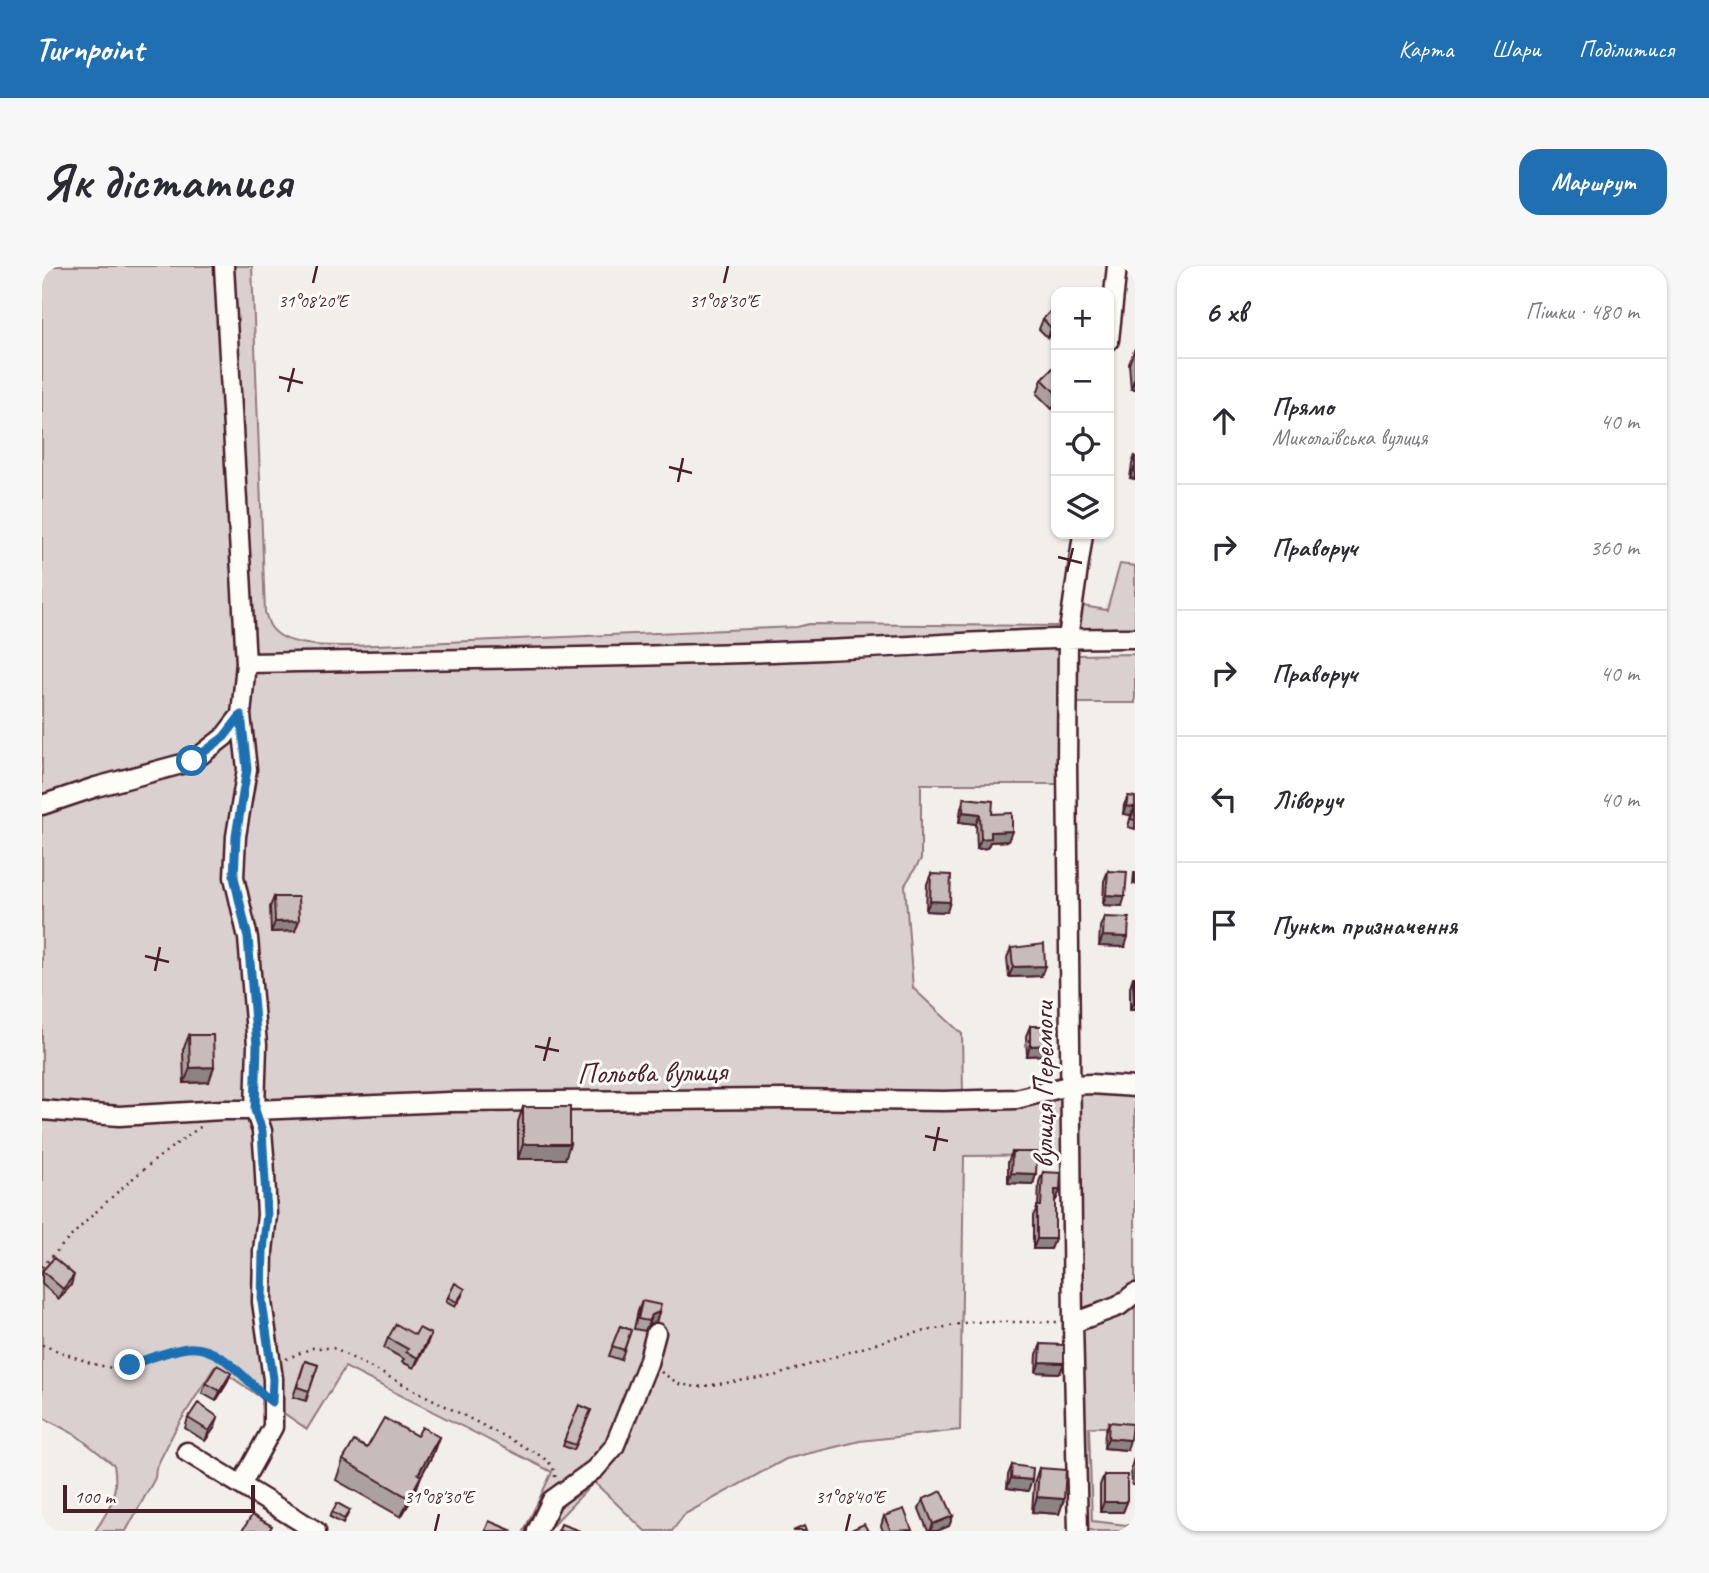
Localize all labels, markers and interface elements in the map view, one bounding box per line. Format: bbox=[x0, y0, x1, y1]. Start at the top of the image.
text: Turnpoint bbox=[35, 28, 143, 70]
text: Карта bbox=[1398, 34, 1453, 64]
text: Шари bbox=[1491, 34, 1541, 64]
text: Поділитися bbox=[1579, 34, 1674, 64]
button: Маршрут bbox=[1519, 149, 1667, 215]
text: Як дістатися bbox=[42, 151, 292, 213]
map controls bbox=[1051, 287, 1114, 539]
button: + bbox=[1051, 287, 1114, 350]
text: 31°08'20"E bbox=[278, 290, 350, 312]
text: 31°08'30"E bbox=[689, 290, 761, 312]
text: 6 хв bbox=[1205, 293, 1247, 331]
text: Пішки · 480 m bbox=[1525, 297, 1639, 326]
button: − bbox=[1051, 350, 1114, 413]
text: Прямо bbox=[1272, 390, 1334, 423]
icon: ahead bbox=[1205, 402, 1243, 440]
text: 40 m bbox=[1600, 407, 1639, 436]
button: locate bbox=[1051, 413, 1114, 476]
text: Миколаївська вулиця bbox=[1272, 423, 1428, 452]
button: layers bbox=[1051, 476, 1114, 539]
icon: right bbox=[1205, 528, 1243, 566]
text: Праворуч bbox=[1272, 531, 1357, 564]
text: 360 m bbox=[1590, 533, 1639, 562]
icon: right bbox=[1205, 654, 1243, 692]
text: Праворуч bbox=[1272, 657, 1357, 690]
text: 40 m bbox=[1600, 659, 1639, 688]
route start bbox=[176, 745, 207, 776]
icon: left bbox=[1205, 780, 1243, 818]
text: Ліворуч bbox=[1272, 783, 1343, 816]
text: 40 m bbox=[1600, 785, 1639, 814]
icon: arrive bbox=[1205, 906, 1243, 944]
text: Пункт призначення bbox=[1272, 909, 1457, 942]
street label: вулиця Перемоги bbox=[1024, 1000, 1062, 1168]
street label: Польова вулиця bbox=[577, 1052, 730, 1092]
route end bbox=[114, 1349, 145, 1380]
scale bar bbox=[63, 1482, 256, 1514]
text: 100 m bbox=[74, 1485, 115, 1509]
text: 31°08'30"E bbox=[404, 1486, 476, 1508]
text: 31°08'40"E bbox=[815, 1486, 887, 1508]

